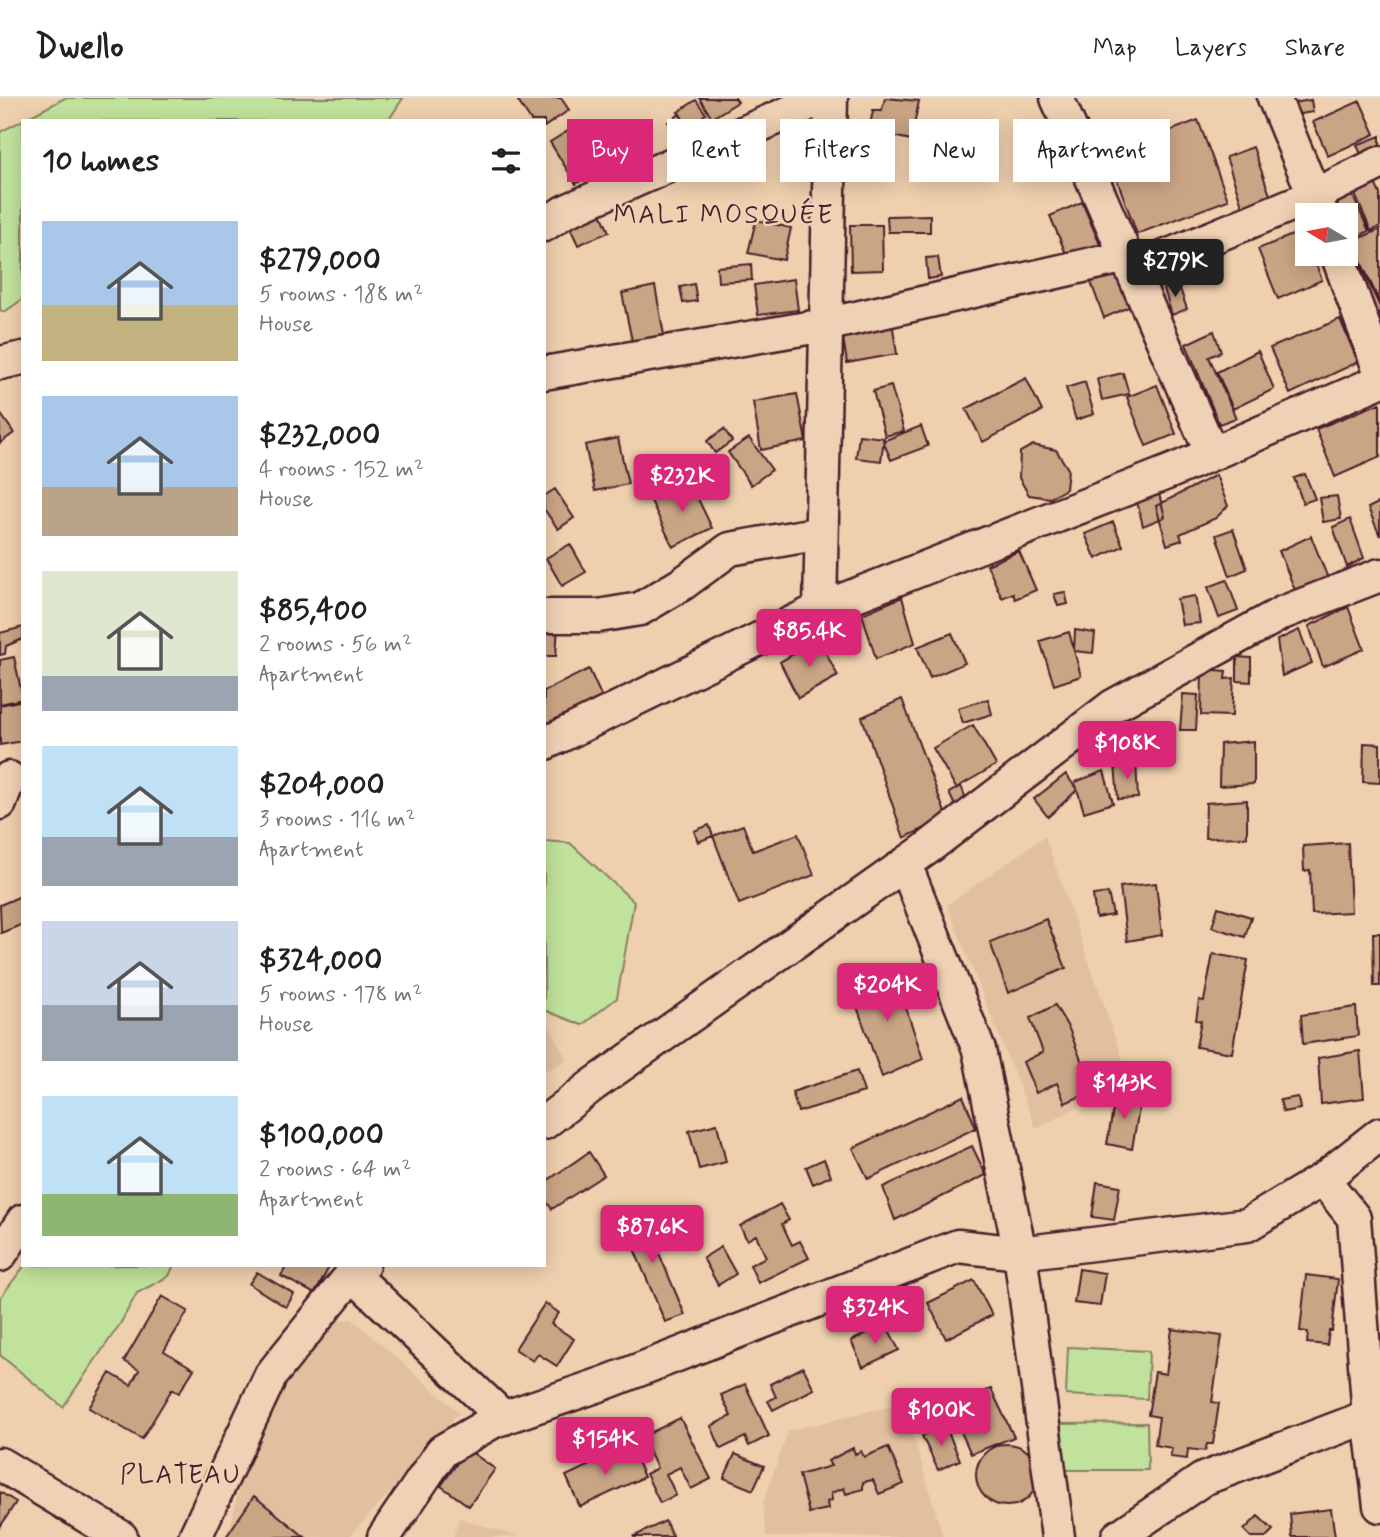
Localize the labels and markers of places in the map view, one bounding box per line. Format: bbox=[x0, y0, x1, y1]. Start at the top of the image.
pin: $279K bbox=[1126, 240, 1224, 299]
pin: $232K bbox=[633, 454, 731, 514]
pin: $85.4K bbox=[752, 610, 866, 669]
pin: $108K bbox=[1078, 722, 1176, 781]
pin: $204K bbox=[838, 964, 936, 1023]
pin: $143K bbox=[1075, 1062, 1173, 1121]
pin: $87.6K bbox=[595, 1206, 709, 1265]
pin: $324K bbox=[826, 1286, 924, 1346]
pin: $100K bbox=[892, 1388, 990, 1448]
pin: $154K bbox=[556, 1418, 654, 1477]

